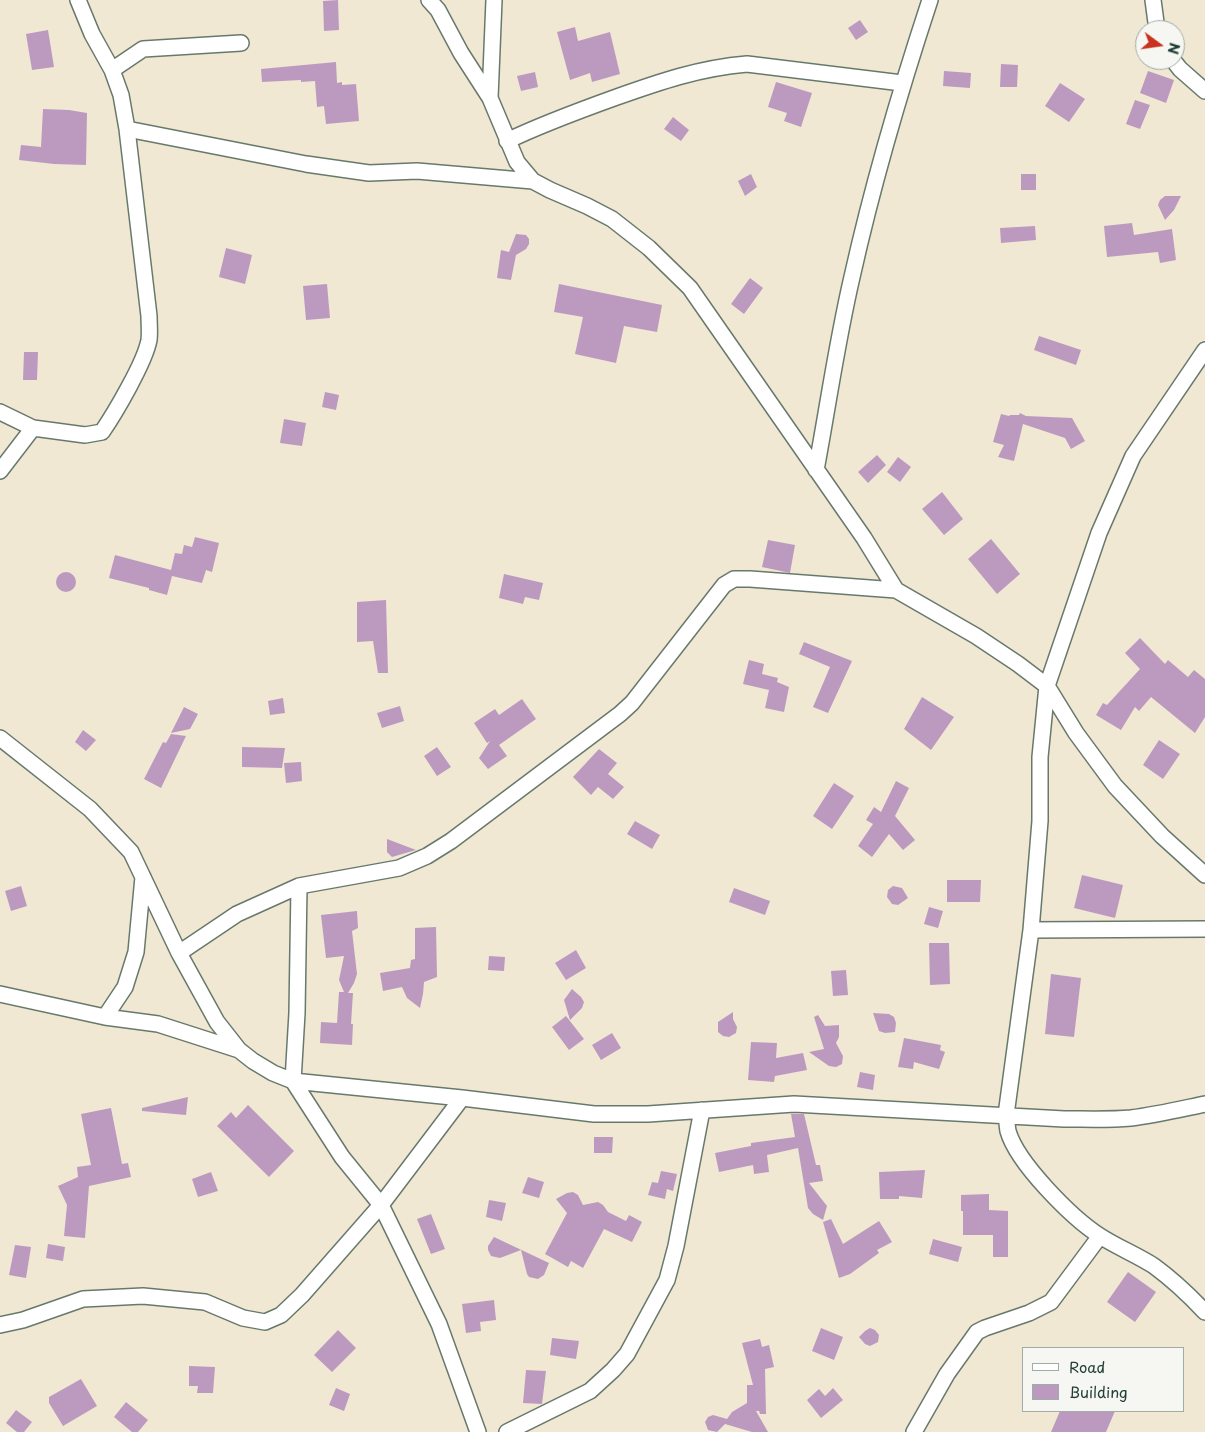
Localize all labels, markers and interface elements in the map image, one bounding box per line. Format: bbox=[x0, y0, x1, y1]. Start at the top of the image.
north arrow bbox=[1135, 20, 1185, 70]
text: N bbox=[1163, 41, 1186, 56]
legend bbox=[1022, 1347, 1185, 1412]
text: Road bbox=[1069, 1355, 1105, 1378]
text: Building bbox=[1069, 1380, 1128, 1403]

